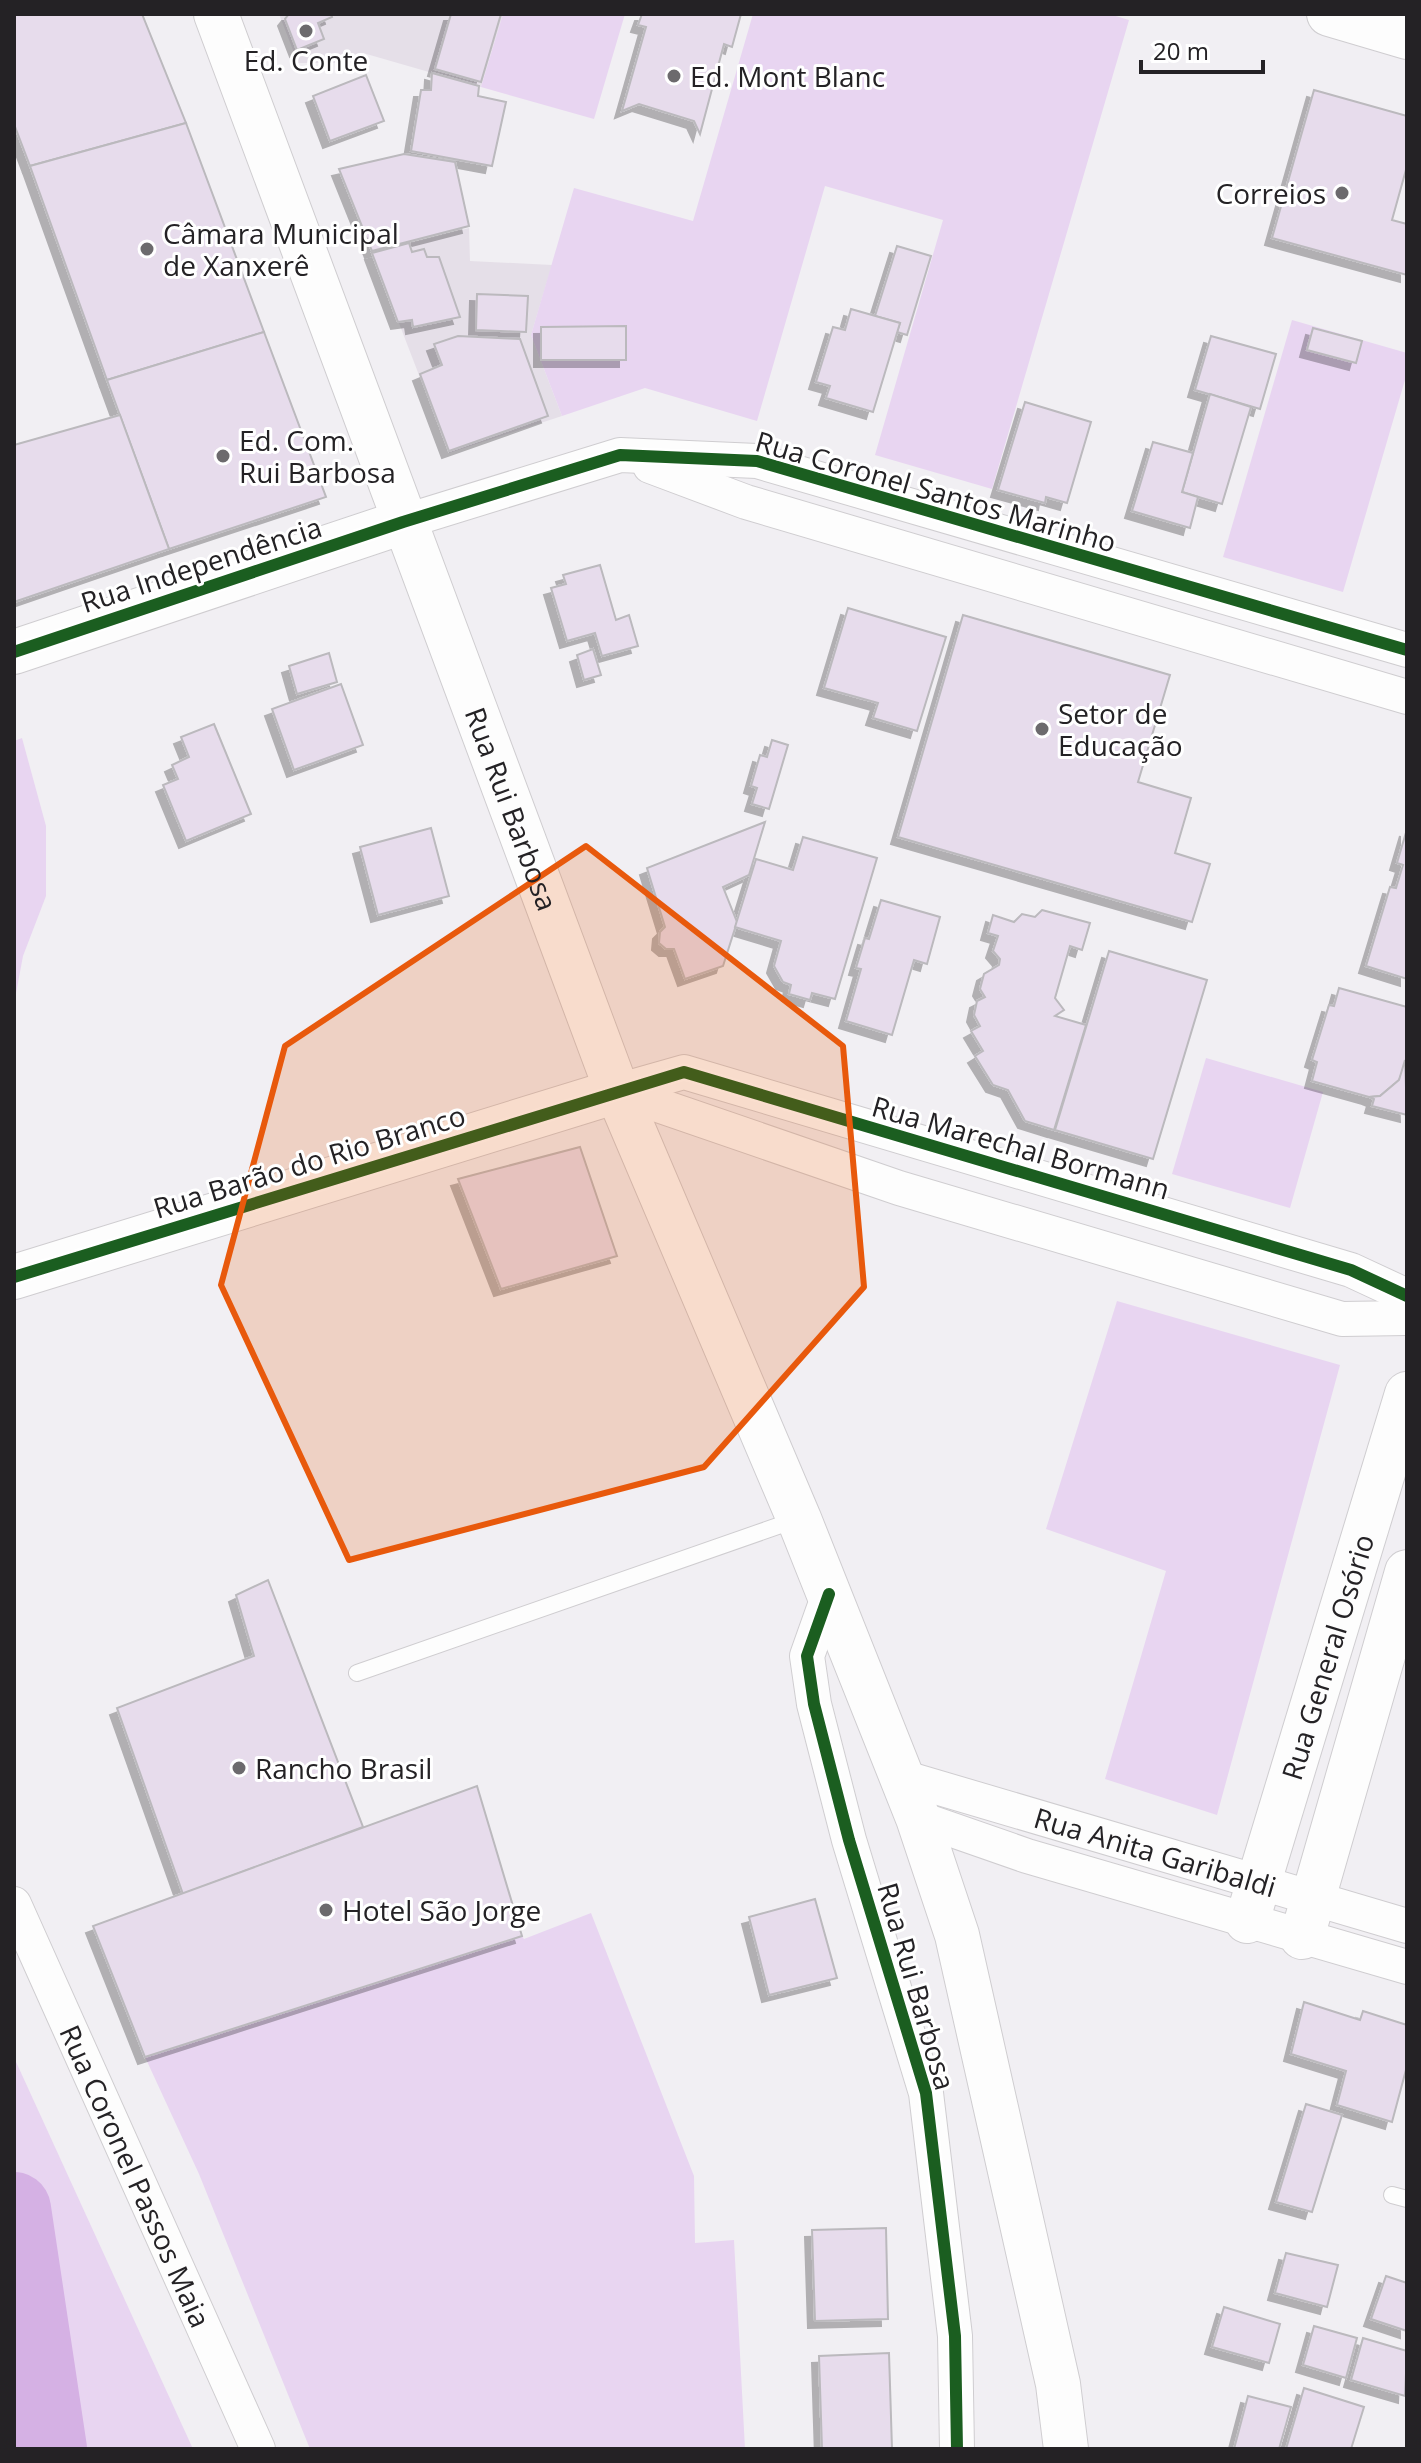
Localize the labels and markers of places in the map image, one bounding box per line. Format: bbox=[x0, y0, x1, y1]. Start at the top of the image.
marker: Ed. Conte bbox=[297, 22, 315, 40]
place label: Ed. Conte bbox=[244, 41, 368, 79]
place label: Ed. Mont Blanc bbox=[690, 57, 885, 95]
marker: Ed. Mont Blanc bbox=[665, 67, 683, 85]
place label: Correios bbox=[1216, 174, 1326, 212]
marker: Correios bbox=[1333, 184, 1351, 202]
place label: Câmara Municipal de Xanxerê bbox=[163, 214, 399, 284]
marker: Câmara Municipal de Xanxerê bbox=[138, 240, 156, 258]
place label: Ed. Com. Rui Barbosa bbox=[239, 421, 396, 491]
marker: Ed. Com. Rui Barbosa bbox=[214, 447, 232, 465]
place label: Setor de Educação bbox=[1058, 694, 1183, 764]
marker: Setor de Educação bbox=[1033, 720, 1051, 738]
place label: Rancho Brasil bbox=[255, 1749, 432, 1787]
marker: Rancho Brasil bbox=[230, 1759, 248, 1777]
place label: Hotel São Jorge bbox=[342, 1891, 541, 1929]
marker: Hotel São Jorge bbox=[317, 1901, 335, 1919]

